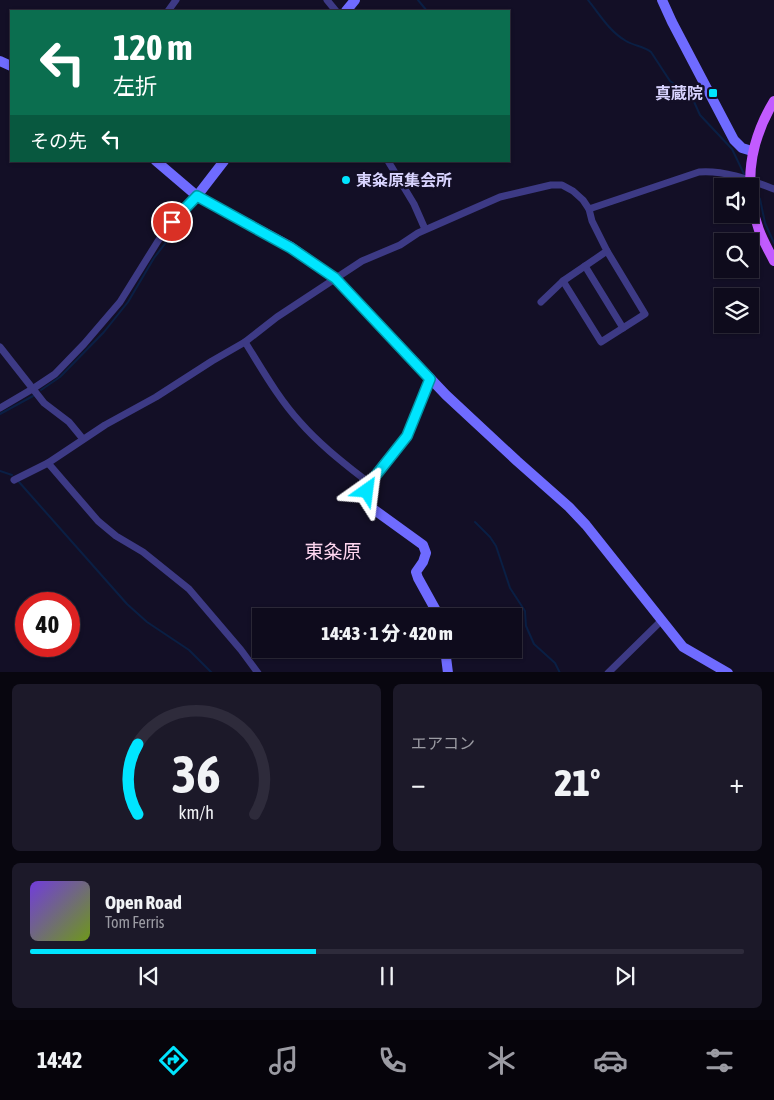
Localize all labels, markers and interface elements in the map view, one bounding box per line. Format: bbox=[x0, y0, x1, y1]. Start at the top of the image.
text: 120 m bbox=[113, 27, 192, 67]
icon: left bbox=[30, 30, 95, 95]
text: 左折 bbox=[113, 73, 157, 99]
place label: 真蔵院 bbox=[655, 84, 703, 102]
marker: 真蔵院 bbox=[707, 87, 719, 99]
icon: left bbox=[97, 125, 125, 153]
text: その先 bbox=[30, 130, 87, 152]
place label: 東粂原集会所 bbox=[356, 171, 452, 189]
marker: 東粂原集会所 bbox=[340, 174, 352, 186]
map controls bbox=[714, 178, 759, 333]
button: sound bbox=[714, 178, 759, 223]
pin bbox=[151, 201, 193, 243]
icon: arrive bbox=[158, 208, 186, 236]
button: search bbox=[714, 233, 759, 278]
button: layers bbox=[714, 288, 759, 333]
position arrow bbox=[340, 464, 392, 516]
district label: 東粂原 bbox=[304, 540, 362, 562]
speed limit sign: 40 bbox=[15, 592, 80, 657]
text: 14:43 · 1 分 · 420 m bbox=[321, 622, 453, 644]
text: エアコン bbox=[411, 734, 475, 752]
text: 36 bbox=[172, 744, 221, 804]
text: 21° bbox=[554, 761, 601, 804]
text: − bbox=[411, 767, 426, 799]
text: + bbox=[729, 767, 744, 799]
text: km/h bbox=[179, 802, 214, 823]
text: Open Road bbox=[105, 891, 182, 913]
text: Tom Ferris bbox=[105, 913, 164, 931]
icon: previous bbox=[135, 962, 163, 990]
icon: pause bbox=[373, 962, 401, 990]
icon: next bbox=[611, 962, 639, 990]
icon: directions bbox=[156, 1043, 191, 1078]
icon: music bbox=[266, 1043, 301, 1078]
icon: phone bbox=[375, 1043, 410, 1078]
icon: climate bbox=[484, 1043, 519, 1078]
icon: car bbox=[593, 1043, 628, 1078]
icon: filters bbox=[702, 1043, 737, 1078]
text: 14:42 bbox=[37, 1047, 82, 1073]

